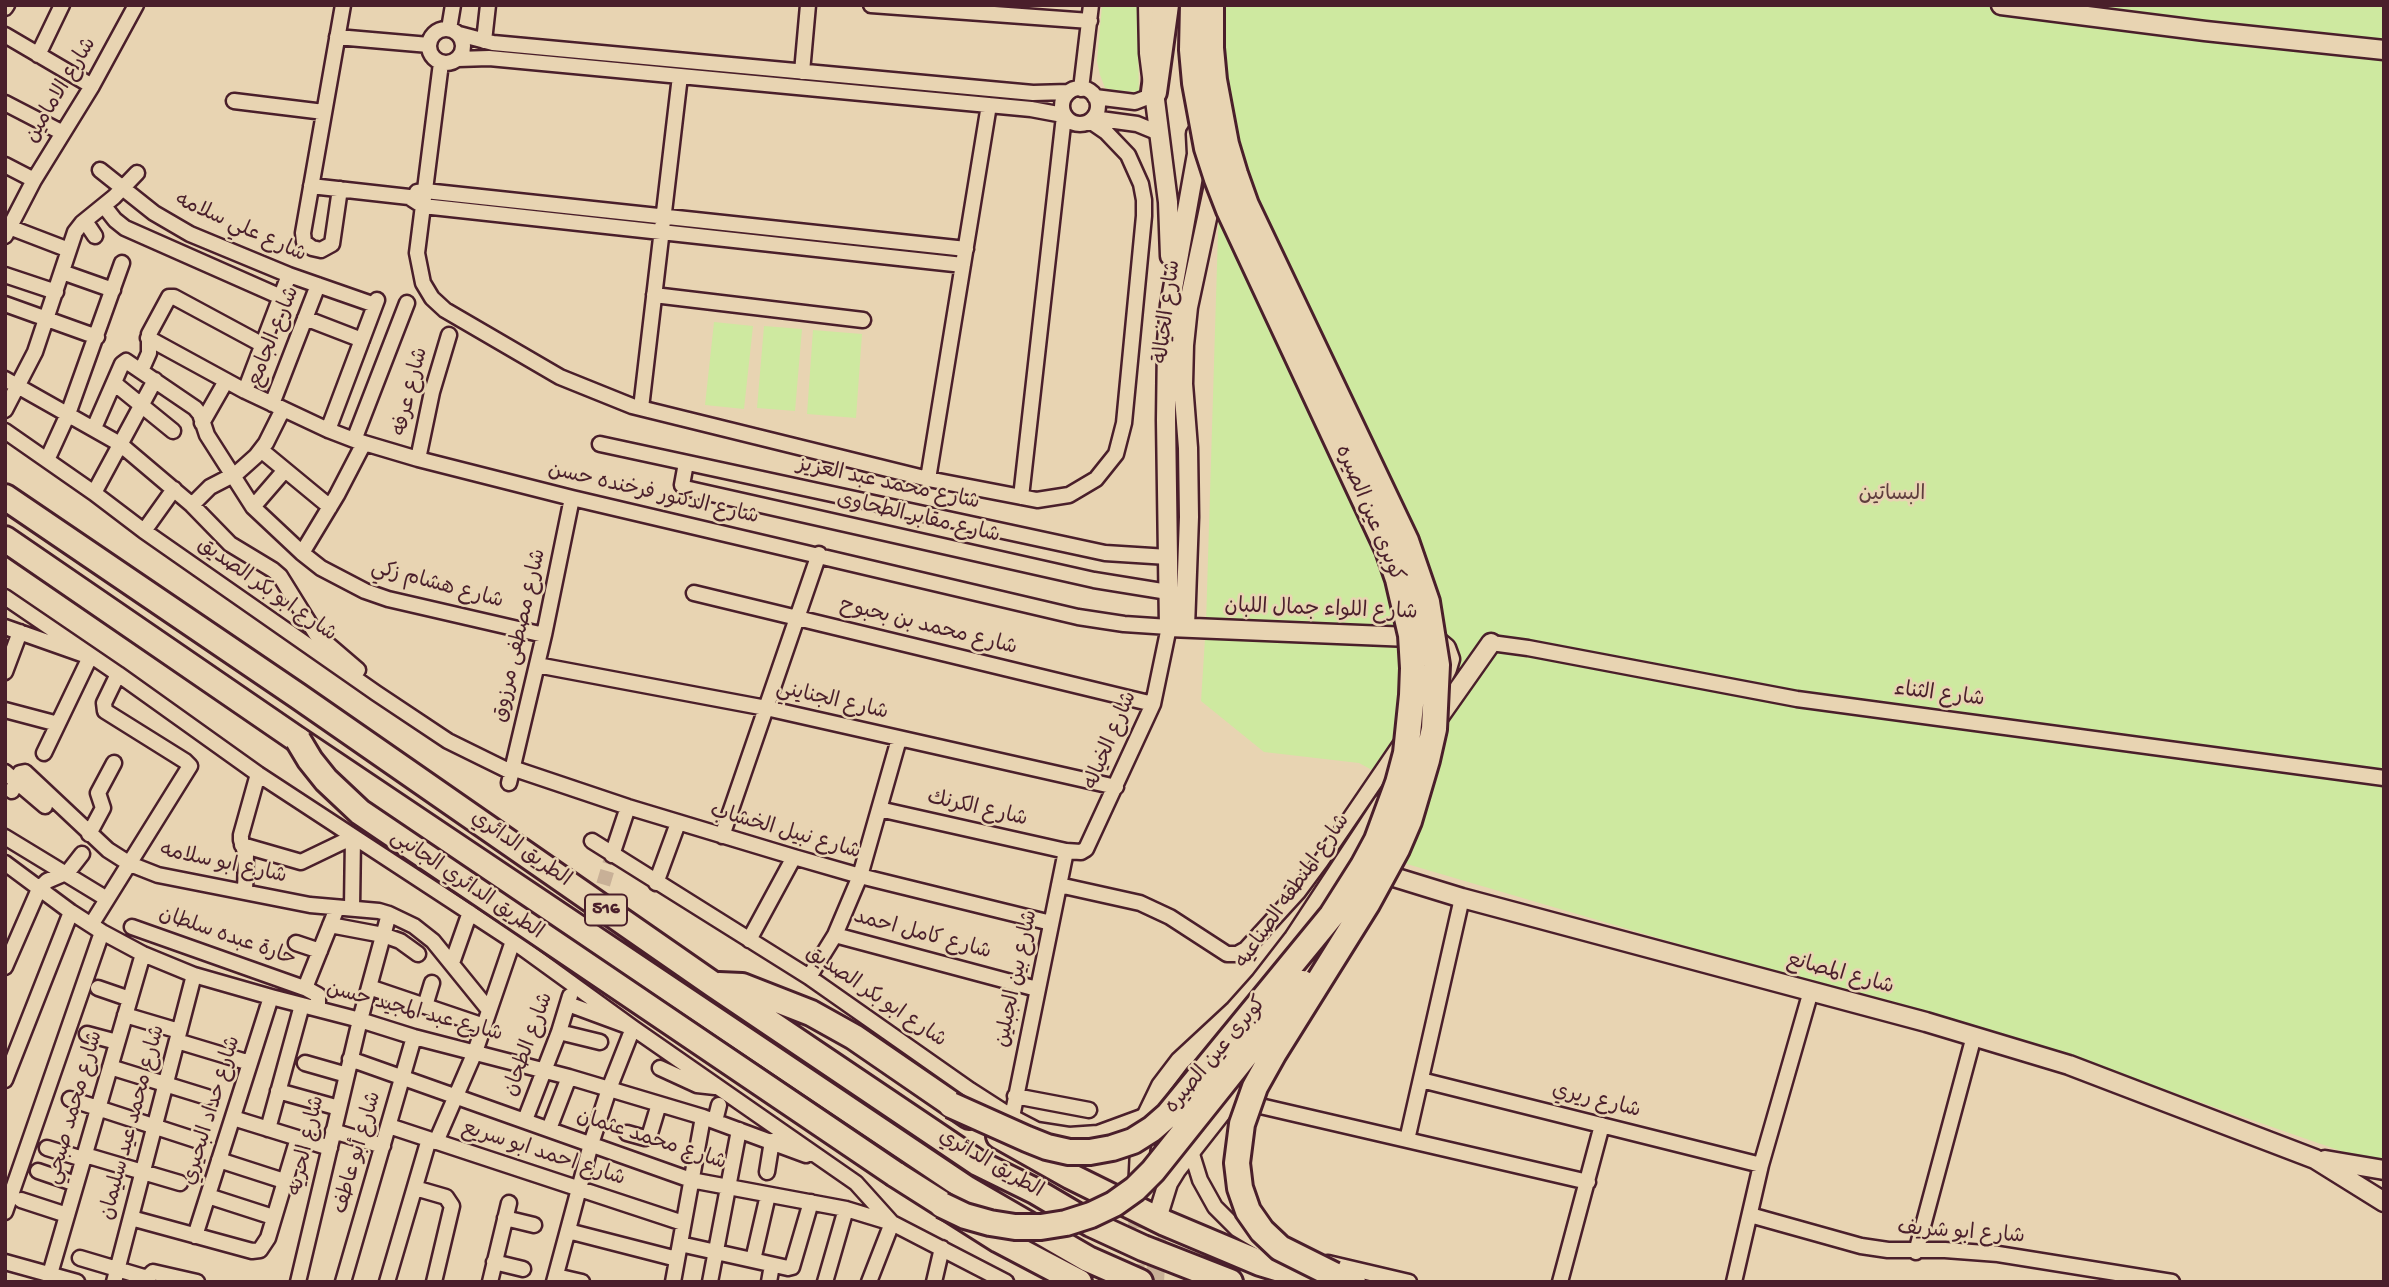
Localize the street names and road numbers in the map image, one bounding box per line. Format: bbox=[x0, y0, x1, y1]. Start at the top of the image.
street label: شارع الامامين bbox=[21, 34, 103, 148]
street label: شارع علي سلامه bbox=[171, 189, 309, 269]
street label: شارع الخيالة bbox=[1150, 259, 1188, 365]
street label: شارع الجامع bbox=[244, 283, 306, 391]
street label: شارع عرفه bbox=[389, 345, 435, 439]
street label: كوبرى عين الصيره bbox=[1328, 442, 1408, 586]
street label: شارع محمد عبد العزيز bbox=[794, 453, 982, 517]
street label: شارع الدكتور فرخنده حسن bbox=[545, 458, 761, 532]
street label: شارع مقابر الطحاوى bbox=[834, 488, 1002, 550]
street label: شارع ابو بكر الصديق bbox=[191, 534, 341, 648]
street label: شارع مصطفى مرزوق bbox=[489, 547, 553, 725]
street label: شارع هشام زكي bbox=[368, 556, 506, 616]
street label: شارع محمد بن بحبوح bbox=[837, 594, 1019, 662]
street label: شارع اللواء جمال اللبان bbox=[1224, 595, 1418, 627]
street label: شارع الجنايني bbox=[774, 677, 890, 727]
street label: شارع الثناء bbox=[1892, 678, 1986, 714]
street label: شارع الخياله bbox=[1080, 688, 1144, 794]
street label: شارع الكرنك bbox=[924, 786, 1030, 834]
street label: شارع نبيل الخشاب bbox=[707, 799, 863, 867]
street label: الطريق الدائري bbox=[465, 806, 575, 894]
street label: شارع المنطقه الصناعيه bbox=[1231, 810, 1357, 974]
street label: الطريق الدائري الجانبى bbox=[385, 825, 547, 947]
street label: شارع ابو سلامه bbox=[157, 839, 289, 891]
road number: 516 bbox=[585, 894, 627, 926]
street label: حارة عبده سلطان bbox=[155, 903, 299, 973]
street label: شارع كامل احمد bbox=[850, 906, 994, 966]
street label: شارع بين الجبلين bbox=[991, 908, 1045, 1050]
street label: شارع ابو بكر الصديق bbox=[800, 942, 950, 1054]
street label: شارع المصانع bbox=[1784, 949, 1896, 1001]
street label: شارع عبد المجيد حسن bbox=[323, 977, 505, 1049]
street label: شارع الطحان bbox=[500, 990, 560, 1100]
street label: كوبرى عين الصيره bbox=[1161, 992, 1273, 1120]
street label: شارع محمد عيد سليمان bbox=[96, 1023, 172, 1223]
street label: شارع محمد صبحي bbox=[42, 1028, 110, 1188]
street label: شارع حداد البحيري bbox=[178, 1033, 248, 1189]
street label: شارع ريري bbox=[1549, 1079, 1643, 1125]
street label: شارع أبو عاطف bbox=[330, 1089, 388, 1217]
street label: شارع الحريه bbox=[284, 1094, 332, 1198]
street label: شارع محمد عثمان bbox=[573, 1105, 729, 1177]
street label: شارع احمد ابو سريع bbox=[458, 1117, 628, 1193]
street label: الطريق الدائري bbox=[933, 1125, 1047, 1205]
street label: شارع ابو شريف bbox=[1896, 1217, 2026, 1251]

